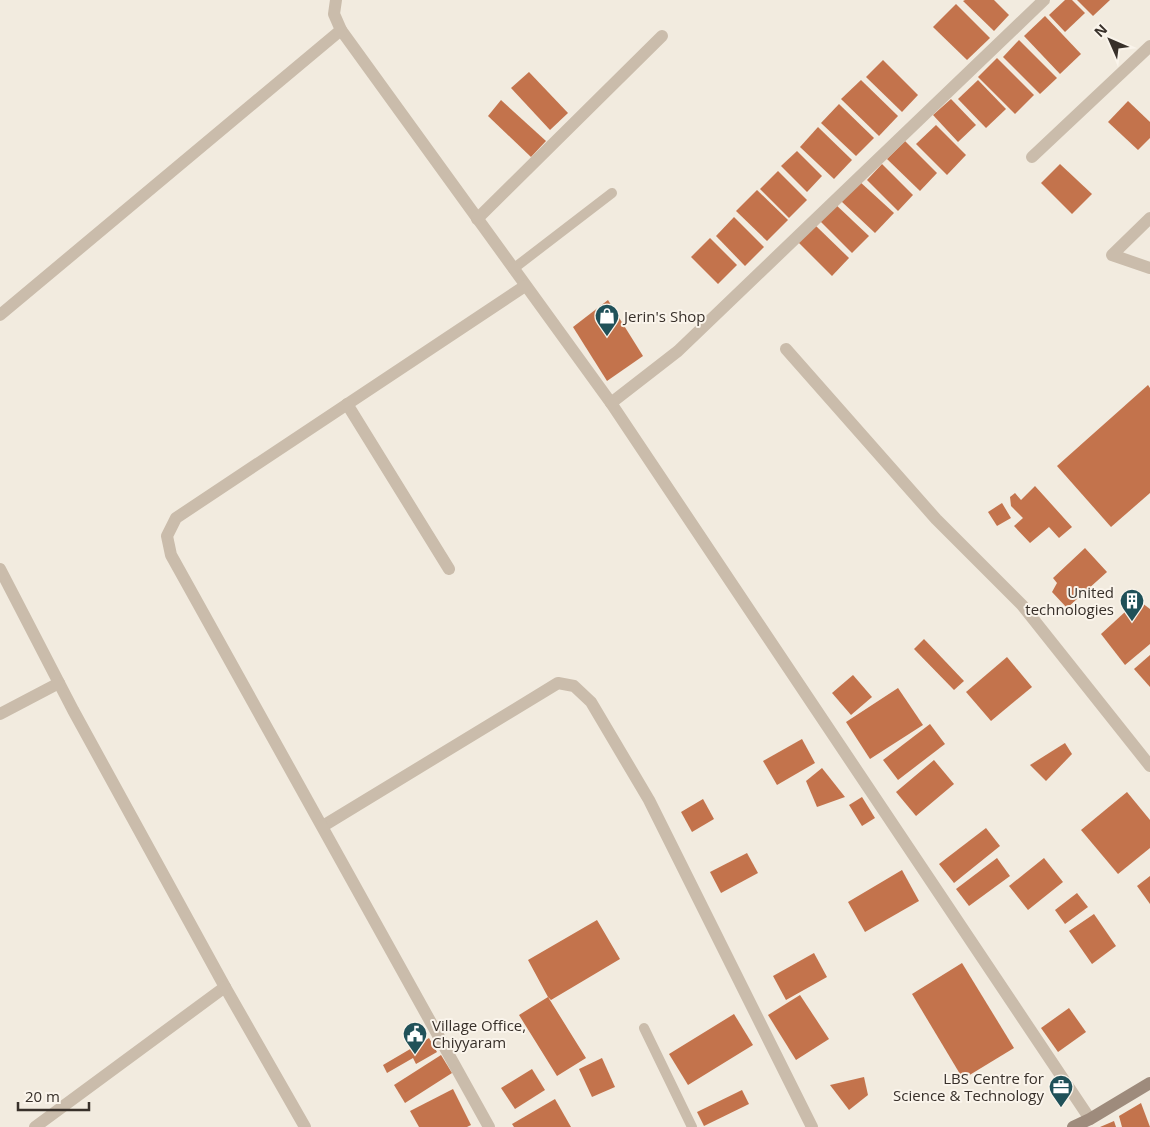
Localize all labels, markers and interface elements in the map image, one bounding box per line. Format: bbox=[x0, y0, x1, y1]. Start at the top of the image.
north arrow bbox=[1085, 15, 1135, 65]
text: N bbox=[1090, 20, 1111, 41]
shop icon: Jerin's Shop bbox=[594, 303, 620, 337]
place label: Jerin's Shop bbox=[622, 306, 706, 326]
place label: United technologies bbox=[1025, 582, 1114, 619]
building icon: United technologies bbox=[1119, 588, 1145, 622]
place label: Village Office, Chiyyaram bbox=[432, 1015, 526, 1052]
public building icon: Village Office, Chiyyaram bbox=[402, 1021, 428, 1055]
place label: LBS Centre for Science & Technology bbox=[893, 1068, 1044, 1105]
office icon: LBS Centre for Science & Technology bbox=[1048, 1074, 1074, 1108]
scale bar bbox=[18, 1080, 89, 1112]
text: 20 m bbox=[25, 1086, 60, 1106]

